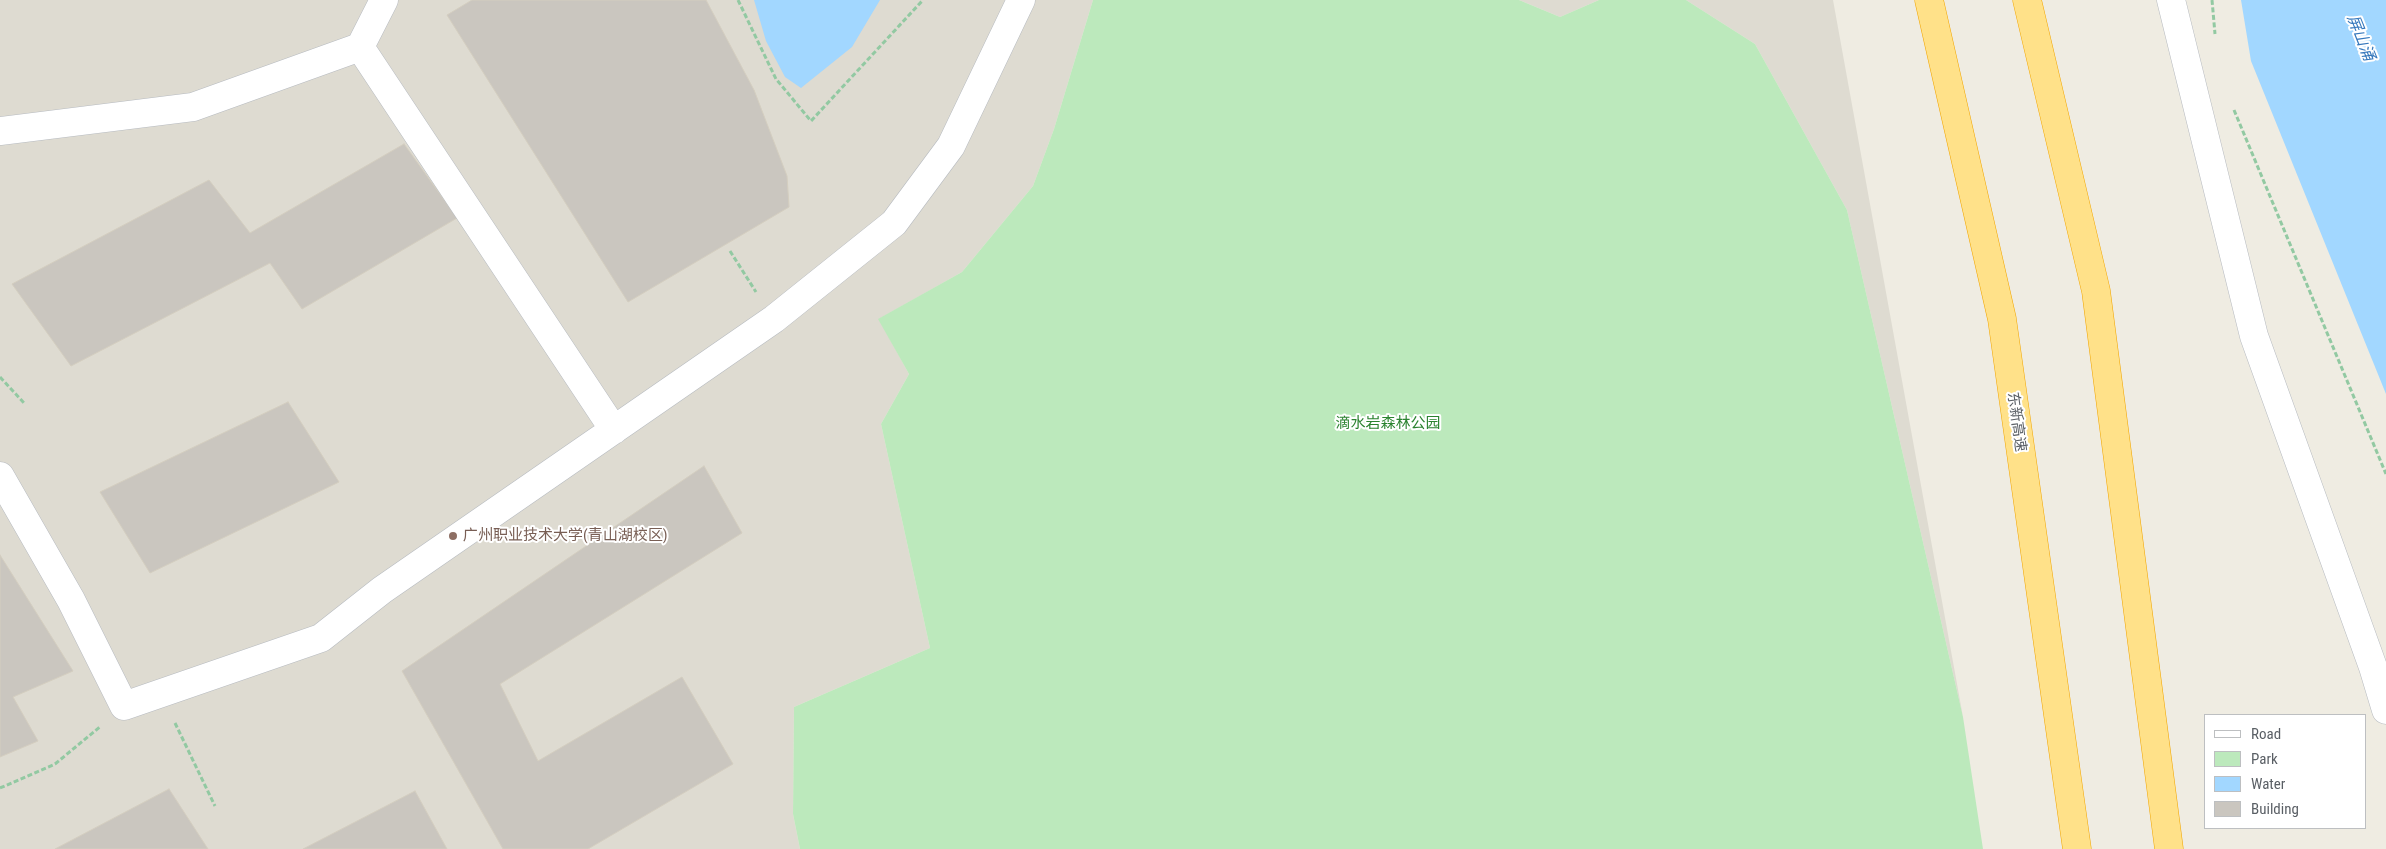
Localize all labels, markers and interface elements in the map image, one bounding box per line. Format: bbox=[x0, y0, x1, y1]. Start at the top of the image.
water label: 屏山涌 bbox=[2342, 12, 2378, 64]
street label: 东新高速 bbox=[2003, 391, 2029, 453]
park label: 滴水岩森林公园 bbox=[1336, 415, 1440, 433]
place label: 广州职业技术大学(青山湖校区) bbox=[463, 527, 667, 545]
marker: 广州职业技术大学(青山湖校区) bbox=[447, 530, 459, 542]
legend bbox=[2204, 714, 2366, 829]
text: Road bbox=[2251, 725, 2281, 743]
text: Park bbox=[2251, 750, 2278, 768]
text: Water bbox=[2251, 775, 2285, 793]
text: Building bbox=[2251, 800, 2299, 818]

